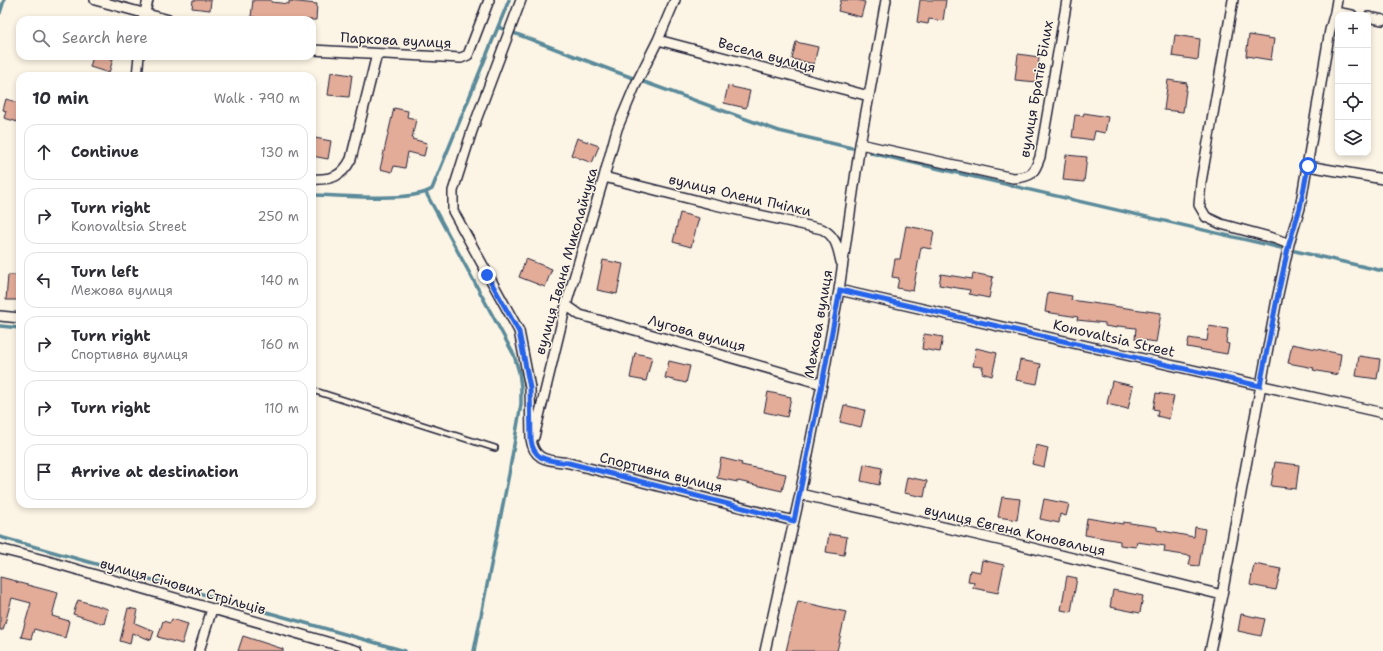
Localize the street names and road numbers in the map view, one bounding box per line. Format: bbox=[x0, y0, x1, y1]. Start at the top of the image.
street label: вулиця Братів Білих bbox=[1015, 19, 1057, 159]
street label: Паркова вулиця bbox=[340, 28, 452, 52]
street label: Весела вулиця bbox=[716, 33, 818, 77]
street label: вулиця Івана Миколайчука bbox=[531, 165, 601, 357]
street label: вулиця Олени Пчілки bbox=[667, 170, 813, 220]
street label: Межова вулиця bbox=[800, 268, 836, 380]
street label: Лугова вулиця bbox=[646, 310, 748, 356]
street label: Konovaltsia Street bbox=[1051, 315, 1177, 361]
street label: Спортивна вулиця bbox=[598, 448, 724, 496]
street label: вулиця Євгена Коновальця bbox=[923, 500, 1107, 560]
street label: вулиця Січових Стрільців bbox=[98, 554, 268, 618]

